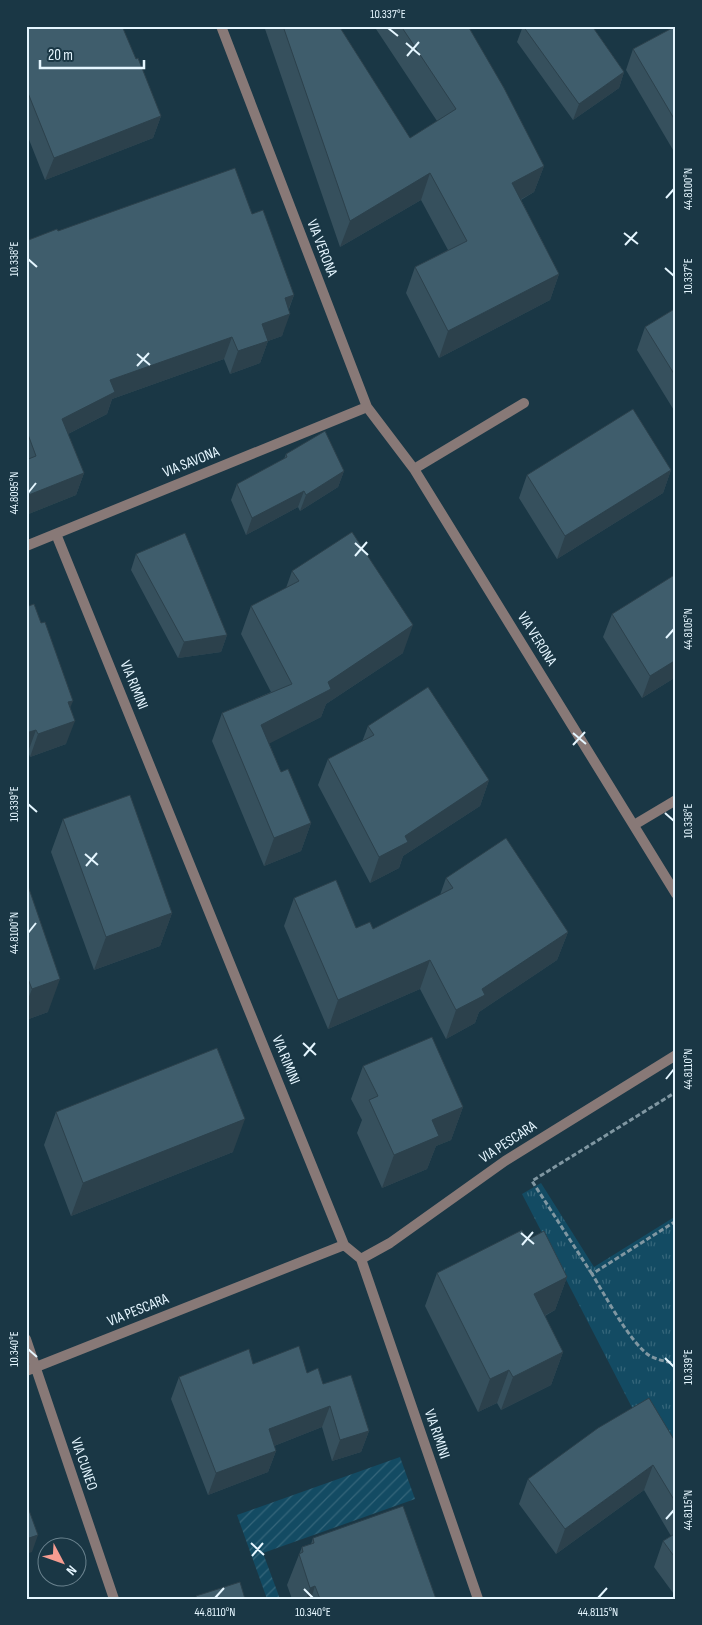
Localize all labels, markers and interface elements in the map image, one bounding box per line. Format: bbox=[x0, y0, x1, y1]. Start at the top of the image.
text: 10.337°E bbox=[370, 7, 406, 22]
scale bar bbox=[40, 38, 144, 70]
text: 20 m bbox=[48, 46, 73, 65]
text: 44.8100°N bbox=[681, 168, 696, 210]
street label: VIA VERONA bbox=[302, 217, 342, 280]
text: 10.338°E bbox=[7, 241, 22, 277]
text: 10.337°E bbox=[681, 258, 696, 294]
street label: VIA SAVONA bbox=[160, 442, 222, 482]
text: 44.8095°N bbox=[7, 472, 22, 514]
text: 44.8105°N bbox=[681, 608, 696, 650]
street label: VIA VERONA bbox=[513, 609, 561, 670]
street label: VIA RIMINI bbox=[116, 658, 152, 712]
text: 10.339°E bbox=[7, 786, 22, 822]
text: 10.338°E bbox=[681, 803, 696, 839]
text: 44.8100°N bbox=[7, 912, 22, 954]
street label: VIA RIMINI bbox=[268, 1033, 304, 1087]
text: 44.8110°N bbox=[681, 1049, 696, 1090]
street label: VIA PESCARA bbox=[476, 1116, 541, 1168]
street label: VIA PESCARA bbox=[105, 1289, 172, 1331]
text: 10.340°E bbox=[7, 1331, 22, 1367]
text: 10.339°E bbox=[681, 1349, 696, 1385]
street label: VIA RIMINI bbox=[420, 1407, 454, 1461]
street label: VIA CUNEO bbox=[66, 1435, 102, 1493]
text: 44.8115°N bbox=[681, 1490, 696, 1530]
north arrow bbox=[38, 1538, 88, 1588]
text: N bbox=[63, 1562, 80, 1579]
text: 44.8110°N bbox=[195, 1605, 236, 1620]
text: 10.340°E bbox=[295, 1605, 331, 1620]
text: 44.8115°N bbox=[578, 1605, 618, 1620]

